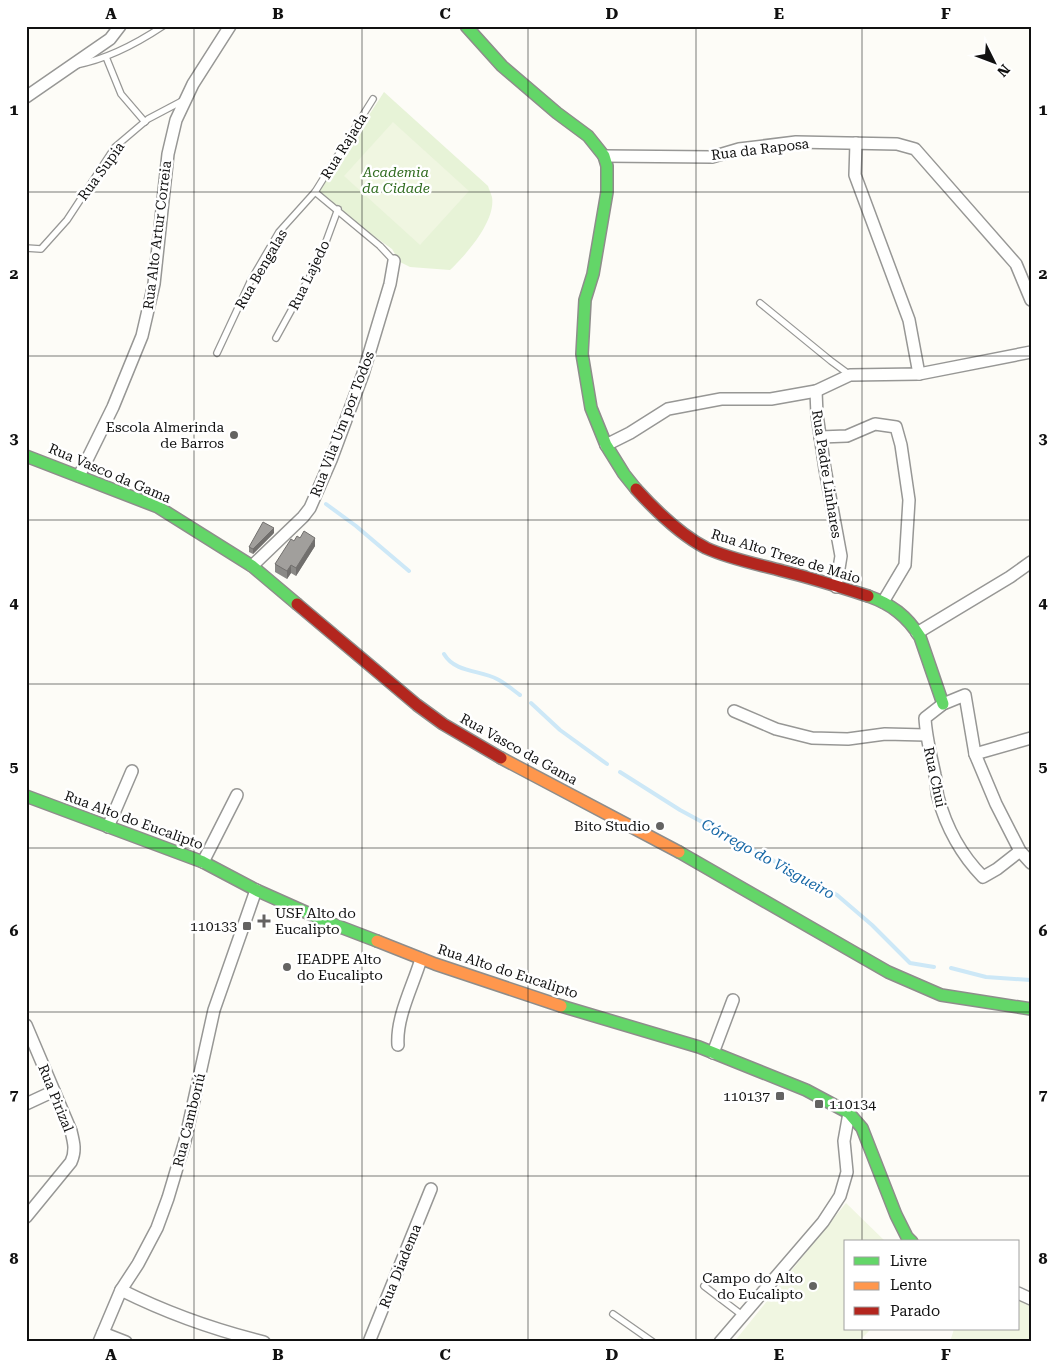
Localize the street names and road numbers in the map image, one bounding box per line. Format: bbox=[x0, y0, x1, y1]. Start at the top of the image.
street label: Rua Rajada bbox=[317, 110, 371, 182]
street label: Rua da Raposa bbox=[710, 135, 810, 163]
street label: Rua Supia bbox=[75, 138, 128, 203]
street label: Rua Alto Artur Correia bbox=[140, 159, 174, 310]
street label: Rua Bengalas bbox=[232, 226, 290, 312]
street label: Rua Lajedo bbox=[285, 238, 333, 312]
street label: Rua Vila Um por Todos bbox=[307, 349, 377, 499]
street label: Rua Padre Linhares bbox=[809, 409, 845, 540]
street label: Rua Vasco da Gama bbox=[46, 440, 174, 506]
street label: Rua Alto Treze de Maio bbox=[709, 526, 863, 586]
street label: Rua Vasco da Gama bbox=[458, 710, 581, 788]
street label: Rua Chui bbox=[921, 745, 949, 809]
street label: Rua Alto do Eucalipto bbox=[62, 787, 206, 853]
street label: Rua Alto do Eucalipto bbox=[436, 941, 580, 1001]
street label: Rua Pirizal bbox=[35, 1062, 77, 1135]
street label: Rua Camboriú bbox=[170, 1071, 208, 1169]
street label: Rua Diadema bbox=[376, 1221, 424, 1310]

